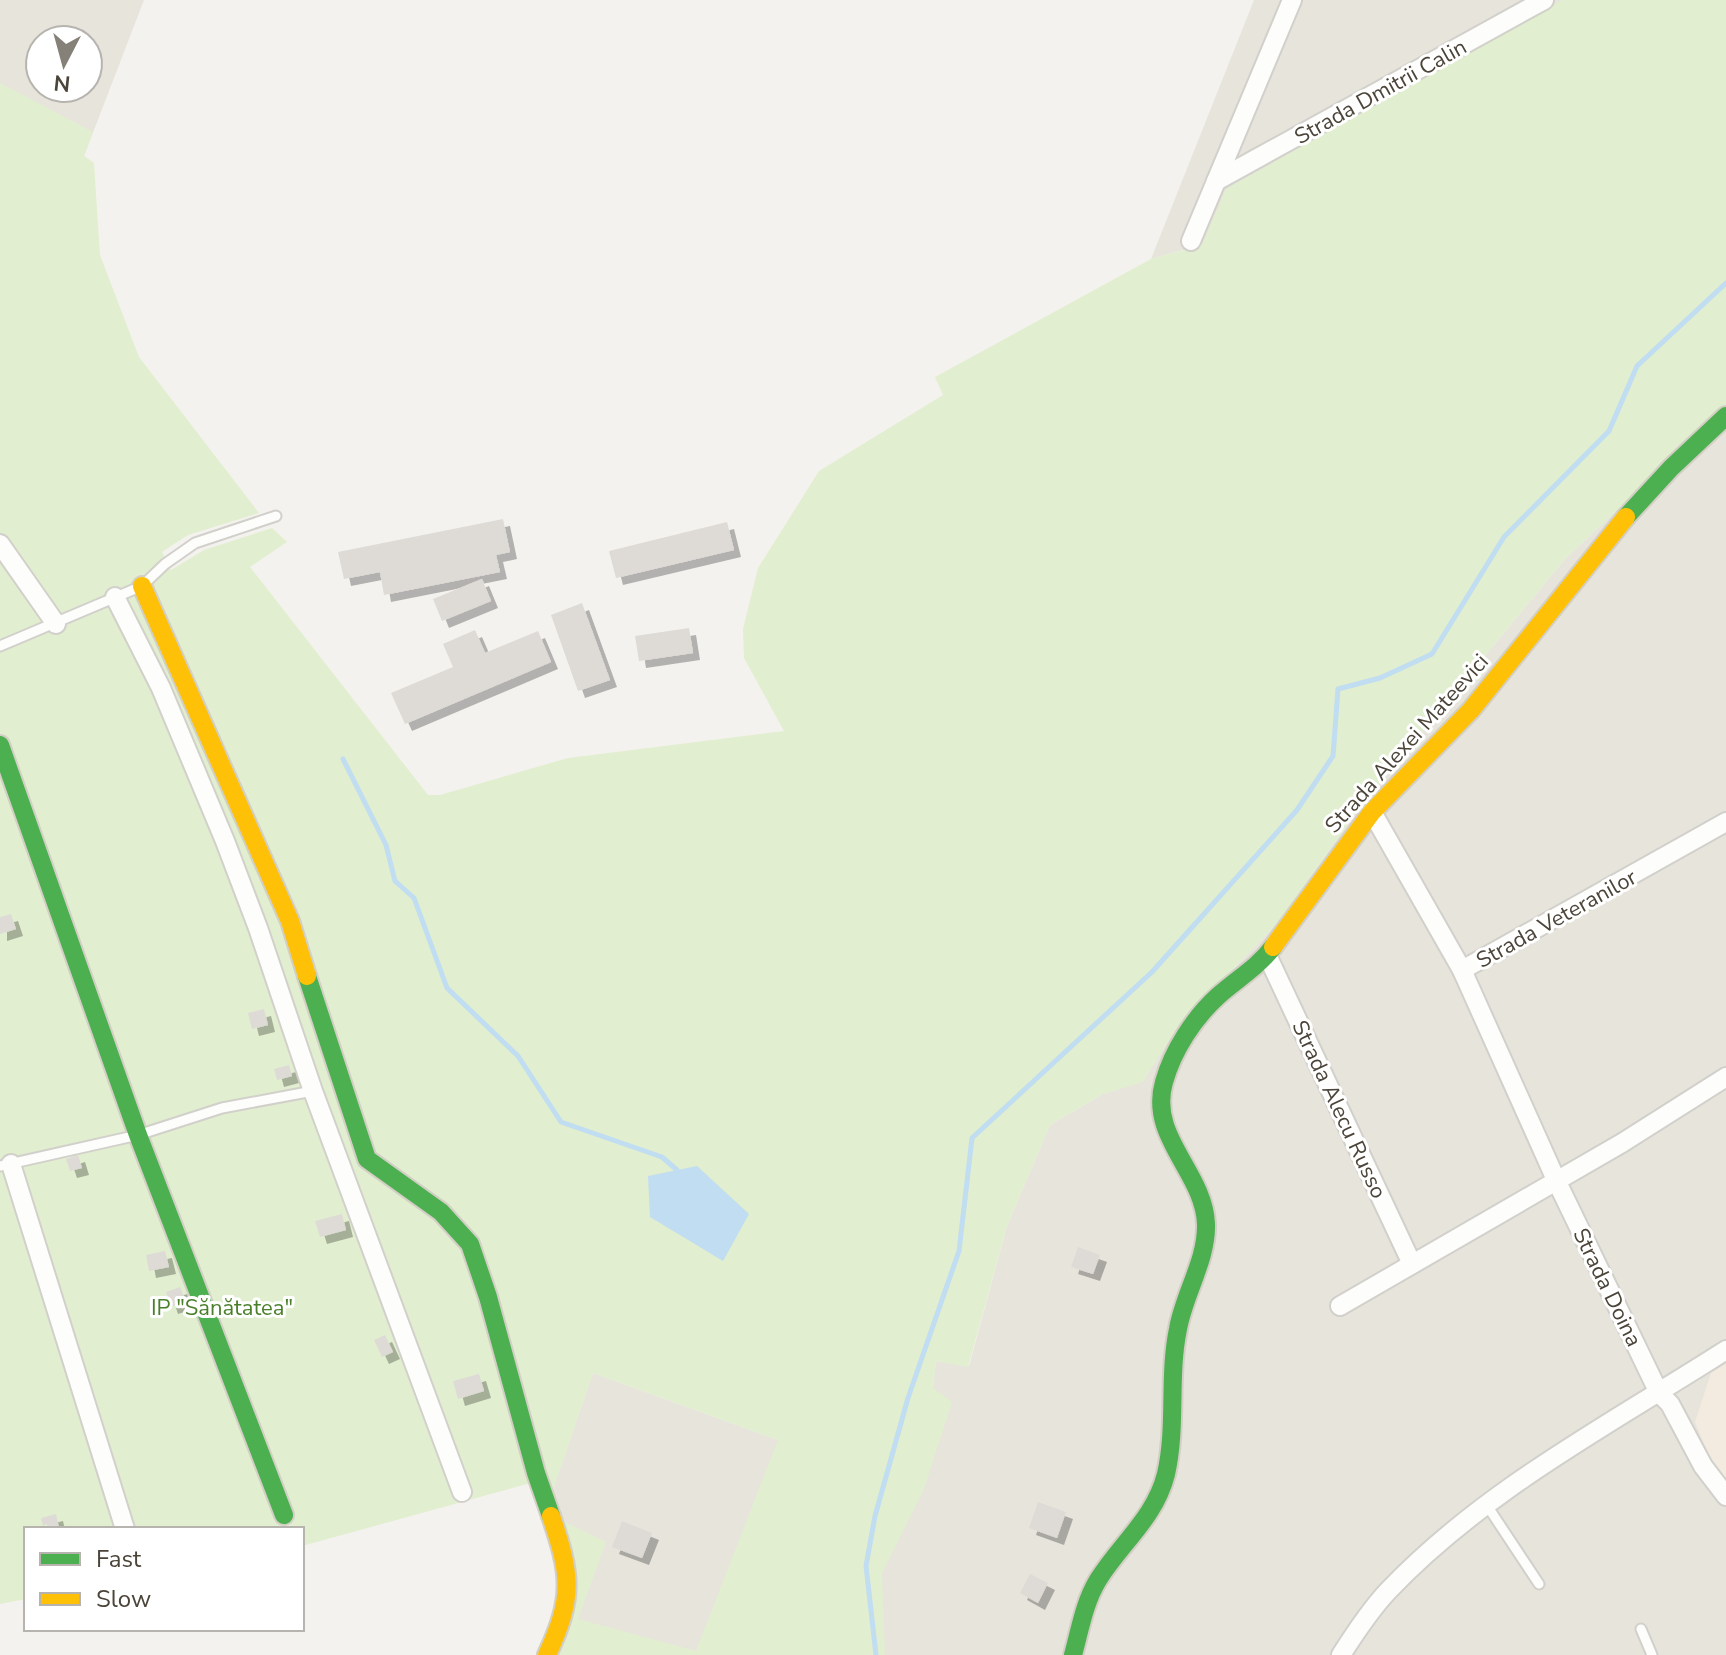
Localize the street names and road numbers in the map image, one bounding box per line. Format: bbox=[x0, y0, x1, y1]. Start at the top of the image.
street label: Strada Dmitrii Calin bbox=[1289, 32, 1472, 152]
street label: Strada Alexei Mateevici bbox=[1318, 648, 1495, 840]
street label: Strada Veteranilor bbox=[1471, 862, 1642, 975]
street label: Strada Alecu Russo bbox=[1285, 1015, 1394, 1203]
street label: Strada Doina bbox=[1565, 1223, 1649, 1352]

